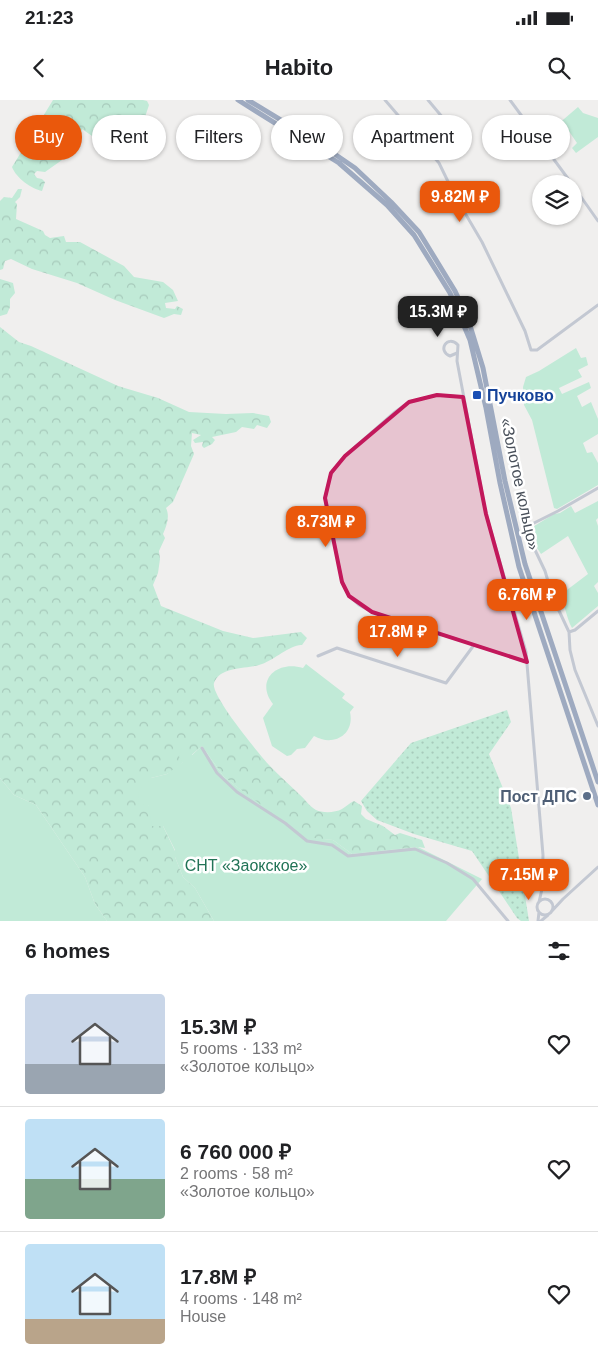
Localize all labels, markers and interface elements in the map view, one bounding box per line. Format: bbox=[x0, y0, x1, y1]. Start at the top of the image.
text: 21:23 bbox=[25, 7, 74, 28]
icon: back bbox=[25, 54, 53, 82]
icon: search bbox=[545, 54, 573, 82]
text: Habito bbox=[265, 55, 333, 80]
chip: Buy bbox=[15, 115, 82, 160]
chip: Rent bbox=[92, 115, 166, 160]
chip: Filters bbox=[176, 115, 261, 160]
chip: New bbox=[271, 115, 343, 160]
chip: Apartment bbox=[353, 115, 472, 160]
chip: House bbox=[482, 115, 570, 160]
map controls bbox=[532, 175, 582, 225]
button: layers bbox=[532, 175, 582, 225]
pin: 9.82M ₽ bbox=[414, 180, 506, 223]
text: 9.82M ₽ bbox=[431, 188, 489, 205]
pin: 15.3M ₽ bbox=[392, 296, 484, 338]
text: 15.3M ₽ bbox=[409, 303, 467, 320]
place label: Пучково bbox=[487, 387, 554, 404]
marker: Пучково bbox=[471, 389, 483, 401]
street label: «Золотое кольцо» bbox=[498, 416, 542, 552]
pin: 8.73M ₽ bbox=[280, 506, 372, 548]
text: 8.73M ₽ bbox=[297, 513, 355, 530]
pin: 6.76M ₽ bbox=[481, 578, 573, 621]
text: 6.76M ₽ bbox=[498, 586, 556, 603]
pin: 17.8M ₽ bbox=[352, 616, 444, 658]
text: 17.8M ₽ bbox=[369, 623, 427, 640]
place label: Пост ДПС bbox=[500, 788, 577, 805]
marker: Пост ДПС bbox=[581, 790, 593, 802]
park label: СНТ «Заокское» bbox=[185, 857, 307, 874]
pin: 7.15M ₽ bbox=[483, 858, 575, 901]
text: 7.15M ₽ bbox=[500, 866, 558, 883]
icon: filters bbox=[545, 937, 573, 965]
text: 6 homes bbox=[25, 939, 110, 962]
icon: home bbox=[65, 1014, 125, 1074]
text: 15.3M ₽ bbox=[180, 1015, 256, 1038]
icon: heart bbox=[545, 1030, 573, 1058]
text: 5 rooms · 133 m² bbox=[180, 1040, 302, 1057]
text: «Золотое кольцо» bbox=[180, 1058, 315, 1075]
icon: home bbox=[65, 1139, 125, 1199]
text: 6 760 000 ₽ bbox=[180, 1140, 291, 1163]
icon: heart bbox=[545, 1155, 573, 1183]
text: 2 rooms · 58 m² bbox=[180, 1165, 293, 1182]
text: «Золотое кольцо» bbox=[180, 1183, 315, 1200]
icon: home bbox=[65, 1264, 125, 1324]
text: 17.8M ₽ bbox=[180, 1265, 256, 1288]
icon: heart bbox=[545, 1280, 573, 1308]
text: 4 rooms · 148 m² bbox=[180, 1290, 302, 1307]
text: House bbox=[180, 1308, 226, 1325]

